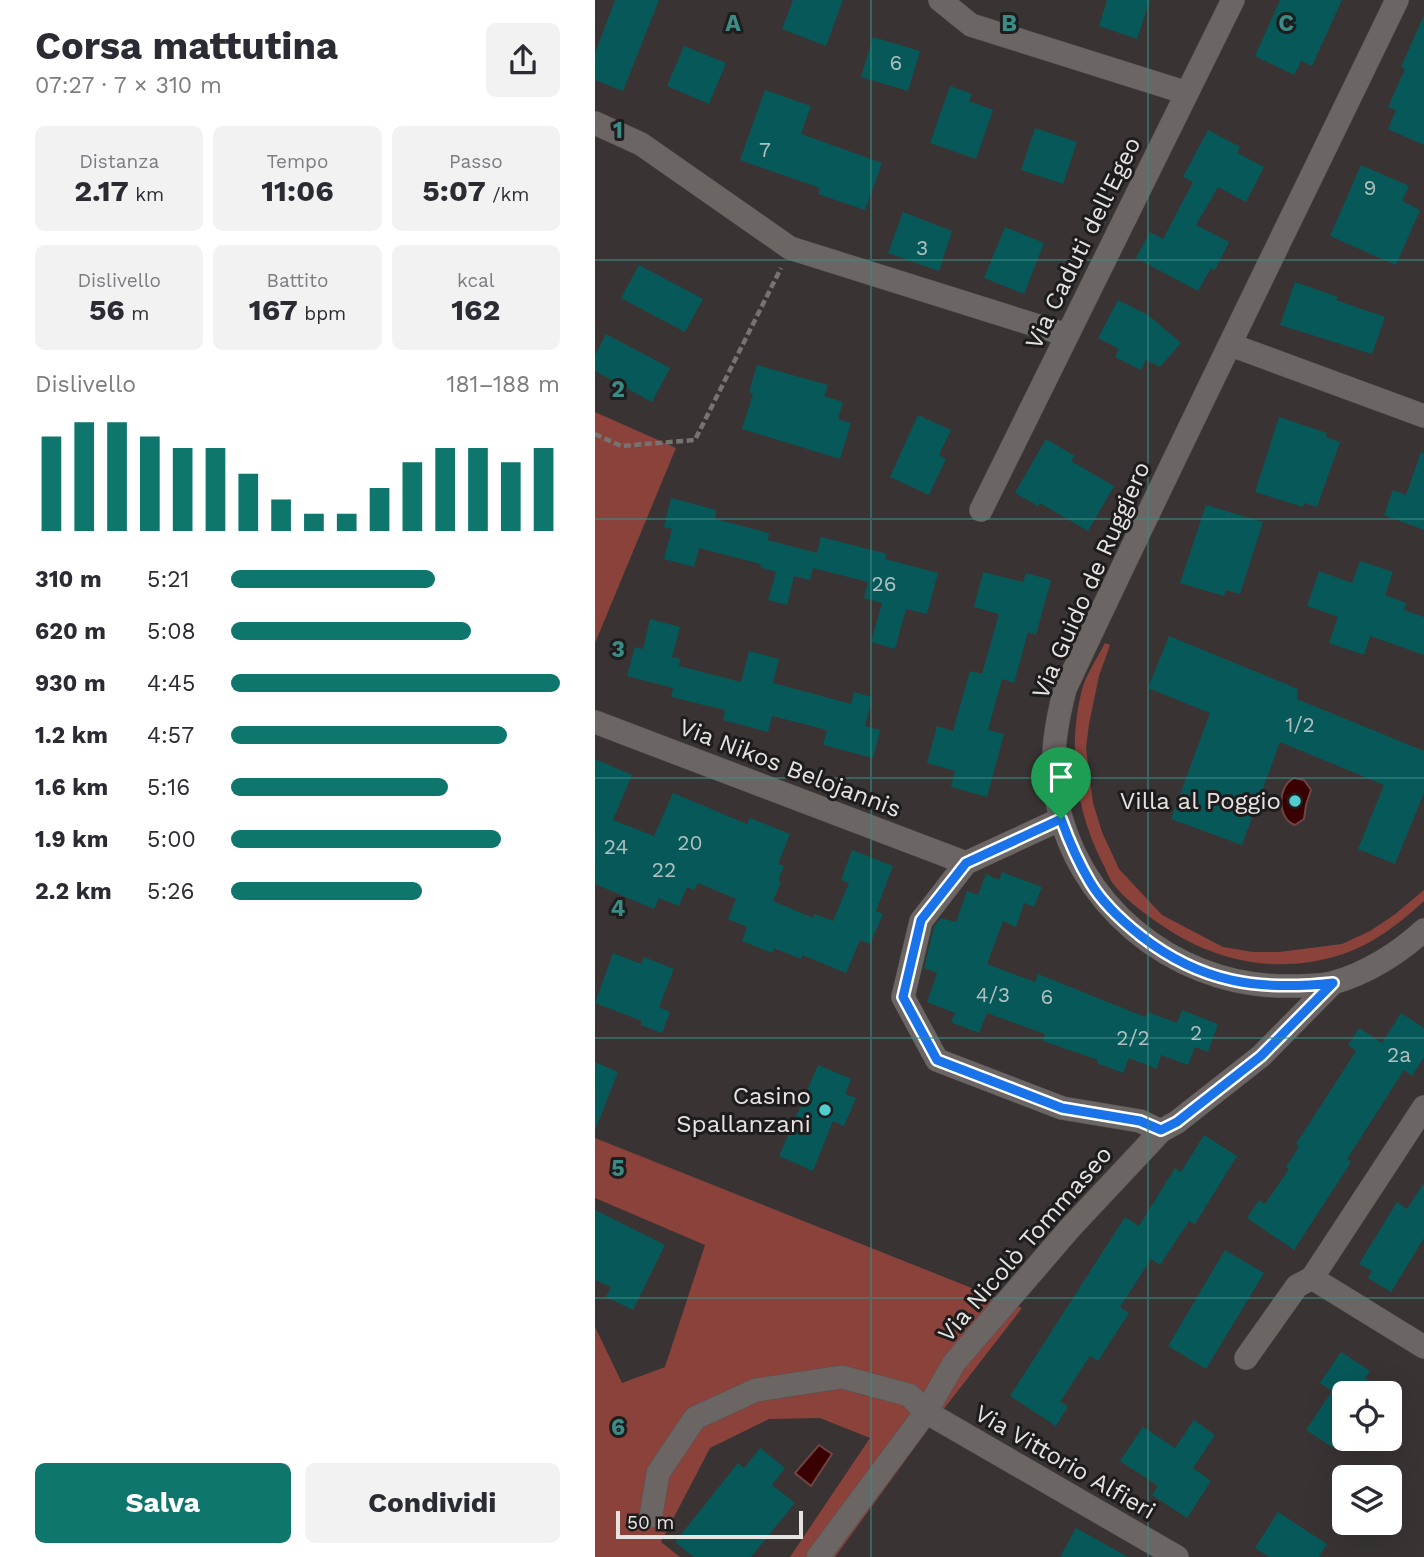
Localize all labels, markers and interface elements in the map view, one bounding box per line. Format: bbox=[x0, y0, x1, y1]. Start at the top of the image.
text: A bbox=[725, 10, 741, 37]
text: B bbox=[1001, 10, 1017, 37]
text: C bbox=[1278, 10, 1294, 37]
button: share bbox=[486, 23, 560, 97]
text: Corsa mattutina bbox=[35, 24, 338, 68]
house number: 6 bbox=[890, 50, 902, 75]
text: 07:27 · 7 × 310 m bbox=[35, 72, 222, 99]
text: 1 bbox=[613, 117, 623, 144]
street label: Via Caduti dell'Egeo bbox=[1019, 132, 1147, 354]
house number: 7 bbox=[759, 137, 771, 162]
text: Distanza bbox=[79, 150, 159, 173]
text: Tempo bbox=[267, 150, 328, 173]
text: Passo bbox=[449, 150, 503, 173]
text: 2.17 bbox=[74, 173, 129, 208]
text: 11:06 bbox=[261, 173, 334, 208]
text: 5:07 bbox=[422, 173, 486, 208]
house number: 9 bbox=[1364, 175, 1376, 200]
text: km bbox=[129, 183, 164, 206]
text: /km bbox=[486, 183, 529, 206]
house number: 3 bbox=[916, 235, 928, 260]
text: Dislivello bbox=[77, 269, 161, 292]
text: Battito bbox=[267, 269, 328, 292]
text: kcal bbox=[457, 269, 495, 292]
text: 56 bbox=[89, 292, 125, 327]
text: 167 bbox=[249, 292, 298, 327]
text: 162 bbox=[451, 292, 500, 327]
text: m bbox=[125, 302, 149, 325]
text: bpm bbox=[298, 302, 346, 325]
text: Dislivello bbox=[35, 371, 136, 398]
text: 181–188 m bbox=[446, 371, 560, 398]
text: 2 bbox=[611, 376, 625, 403]
street label: Via Guido de Ruggiero bbox=[1026, 457, 1156, 703]
text: 310 m bbox=[35, 566, 102, 593]
text: 5:21 bbox=[147, 566, 190, 593]
house number: 26 bbox=[871, 571, 897, 596]
text: 620 m bbox=[35, 618, 106, 645]
text: 5:08 bbox=[147, 618, 196, 645]
text: 3 bbox=[611, 636, 625, 663]
text: 930 m bbox=[35, 670, 106, 697]
text: 4:45 bbox=[147, 670, 195, 697]
house number: 1/2 bbox=[1285, 712, 1315, 737]
street label: Via Nikos Belojannis bbox=[675, 713, 905, 823]
text: 1.2 km bbox=[35, 722, 108, 749]
text: 4:57 bbox=[147, 722, 194, 749]
pin bbox=[1031, 747, 1091, 819]
icon: arrive bbox=[1042, 758, 1080, 796]
text: 1.6 km bbox=[35, 774, 108, 801]
text: 5:16 bbox=[147, 774, 190, 801]
place label: Villa al Poggio bbox=[1120, 787, 1281, 815]
marker: Villa al Poggio bbox=[1287, 793, 1303, 809]
text: 1.9 km bbox=[35, 826, 108, 853]
text: 5:00 bbox=[147, 826, 196, 853]
house number: 20 bbox=[677, 830, 703, 855]
house number: 24 bbox=[604, 834, 628, 859]
house number: 22 bbox=[652, 857, 676, 882]
text: 2.2 km bbox=[35, 878, 112, 905]
text: 5:26 bbox=[147, 878, 195, 905]
text: 4 bbox=[611, 895, 626, 922]
house number: 4/3 bbox=[976, 982, 1010, 1007]
house number: 6 bbox=[1041, 984, 1053, 1009]
house number: 2 bbox=[1190, 1020, 1202, 1045]
house number: 2/2 bbox=[1116, 1025, 1150, 1050]
house number: 2a bbox=[1387, 1042, 1411, 1067]
place label: Casino Spallanzani bbox=[676, 1082, 811, 1138]
marker: Casino Spallanzani bbox=[817, 1102, 833, 1118]
street label: Via Nicolò Tommaseo bbox=[932, 1140, 1118, 1348]
text: 5 bbox=[611, 1155, 625, 1182]
map controls bbox=[1332, 1381, 1402, 1535]
button: locate bbox=[1332, 1381, 1402, 1451]
street label: Via Vittorio Alfieri bbox=[970, 1399, 1160, 1525]
text: 6 bbox=[611, 1414, 625, 1441]
button: Salva bbox=[35, 1463, 291, 1543]
button: Condividi bbox=[305, 1463, 560, 1543]
button: layers bbox=[1332, 1465, 1402, 1535]
scale bar bbox=[616, 1508, 803, 1540]
text: 50 m bbox=[627, 1511, 674, 1534]

